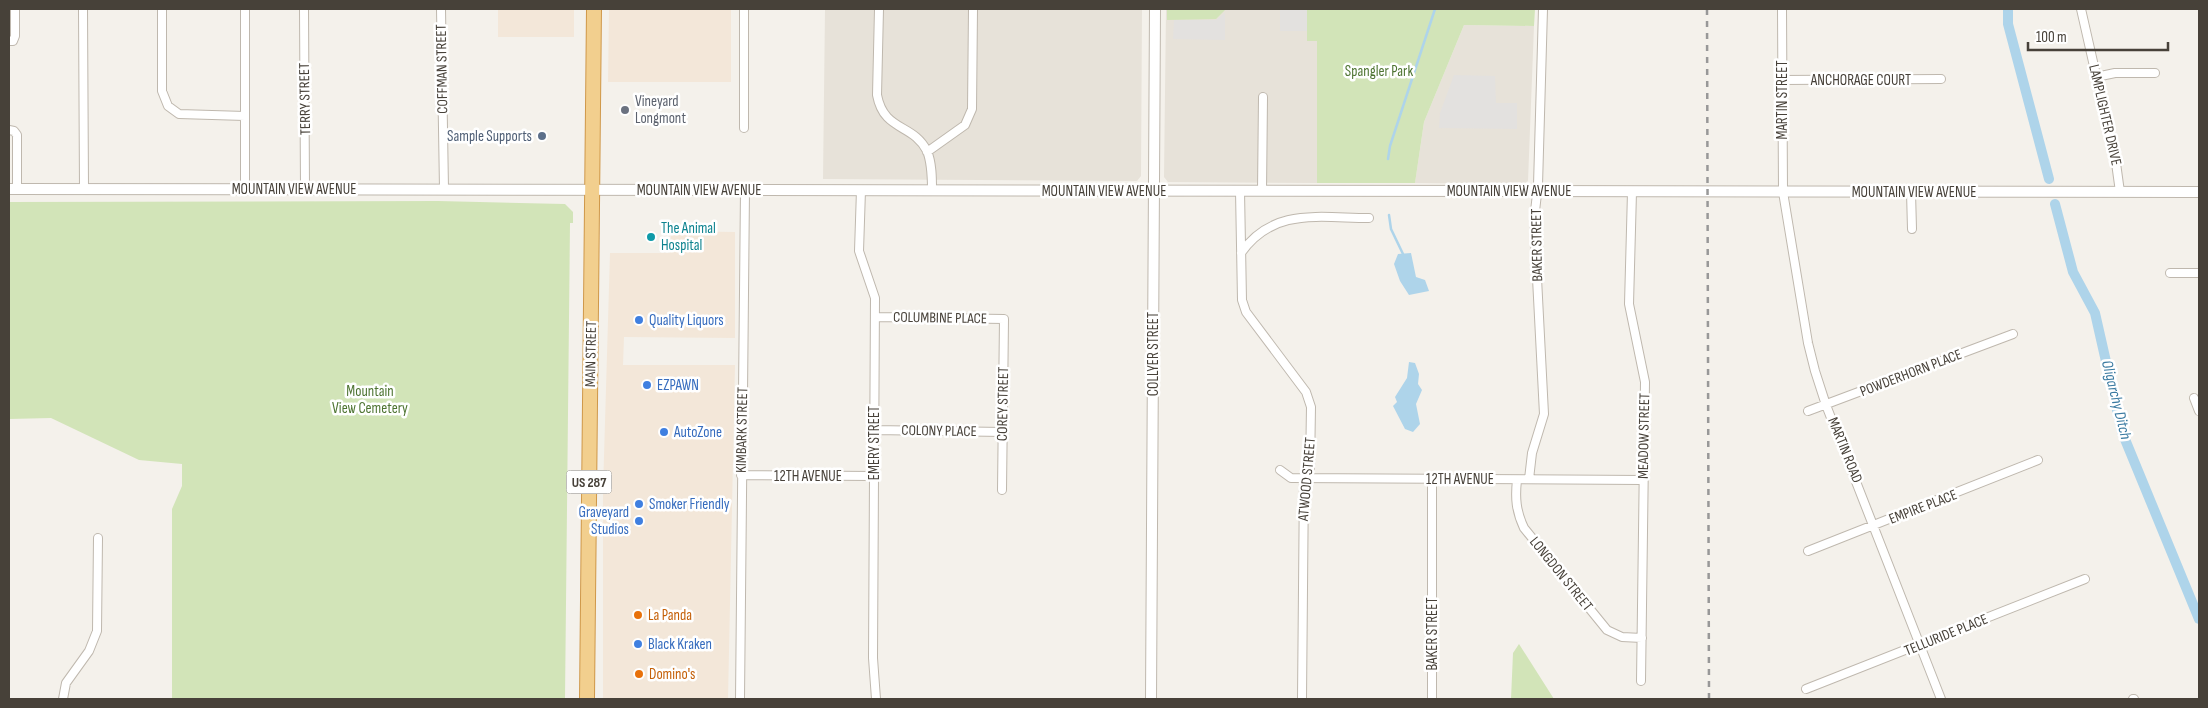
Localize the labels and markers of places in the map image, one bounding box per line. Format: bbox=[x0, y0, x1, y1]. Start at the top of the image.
place label: Vineyard Longmont bbox=[635, 92, 686, 128]
marker: Vineyard Longmont bbox=[619, 104, 631, 116]
place label: Sample Supports bbox=[447, 127, 532, 146]
marker: Sample Supports bbox=[536, 130, 548, 142]
place label: The Animal Hospital bbox=[661, 219, 716, 255]
marker: The Animal Hospital bbox=[645, 231, 657, 243]
place label: Quality Liquors bbox=[649, 311, 724, 330]
marker: Quality Liquors bbox=[633, 314, 645, 326]
place label: EZPAWN bbox=[657, 376, 699, 395]
marker: EZPAWN bbox=[641, 379, 653, 391]
place label: AutoZone bbox=[673, 423, 722, 442]
marker: AutoZone bbox=[658, 426, 670, 438]
place label: Smoker Friendly bbox=[649, 495, 730, 514]
marker: Smoker Friendly bbox=[633, 498, 645, 510]
place label: Graveyard Studios bbox=[578, 503, 629, 539]
marker: Graveyard Studios bbox=[633, 515, 645, 527]
place label: La Panda bbox=[648, 606, 692, 625]
marker: La Panda bbox=[632, 609, 644, 621]
place label: Black Kraken bbox=[648, 635, 712, 654]
marker: Black Kraken bbox=[632, 638, 644, 650]
place label: Domino's bbox=[649, 665, 695, 684]
marker: Domino's bbox=[633, 668, 645, 680]

